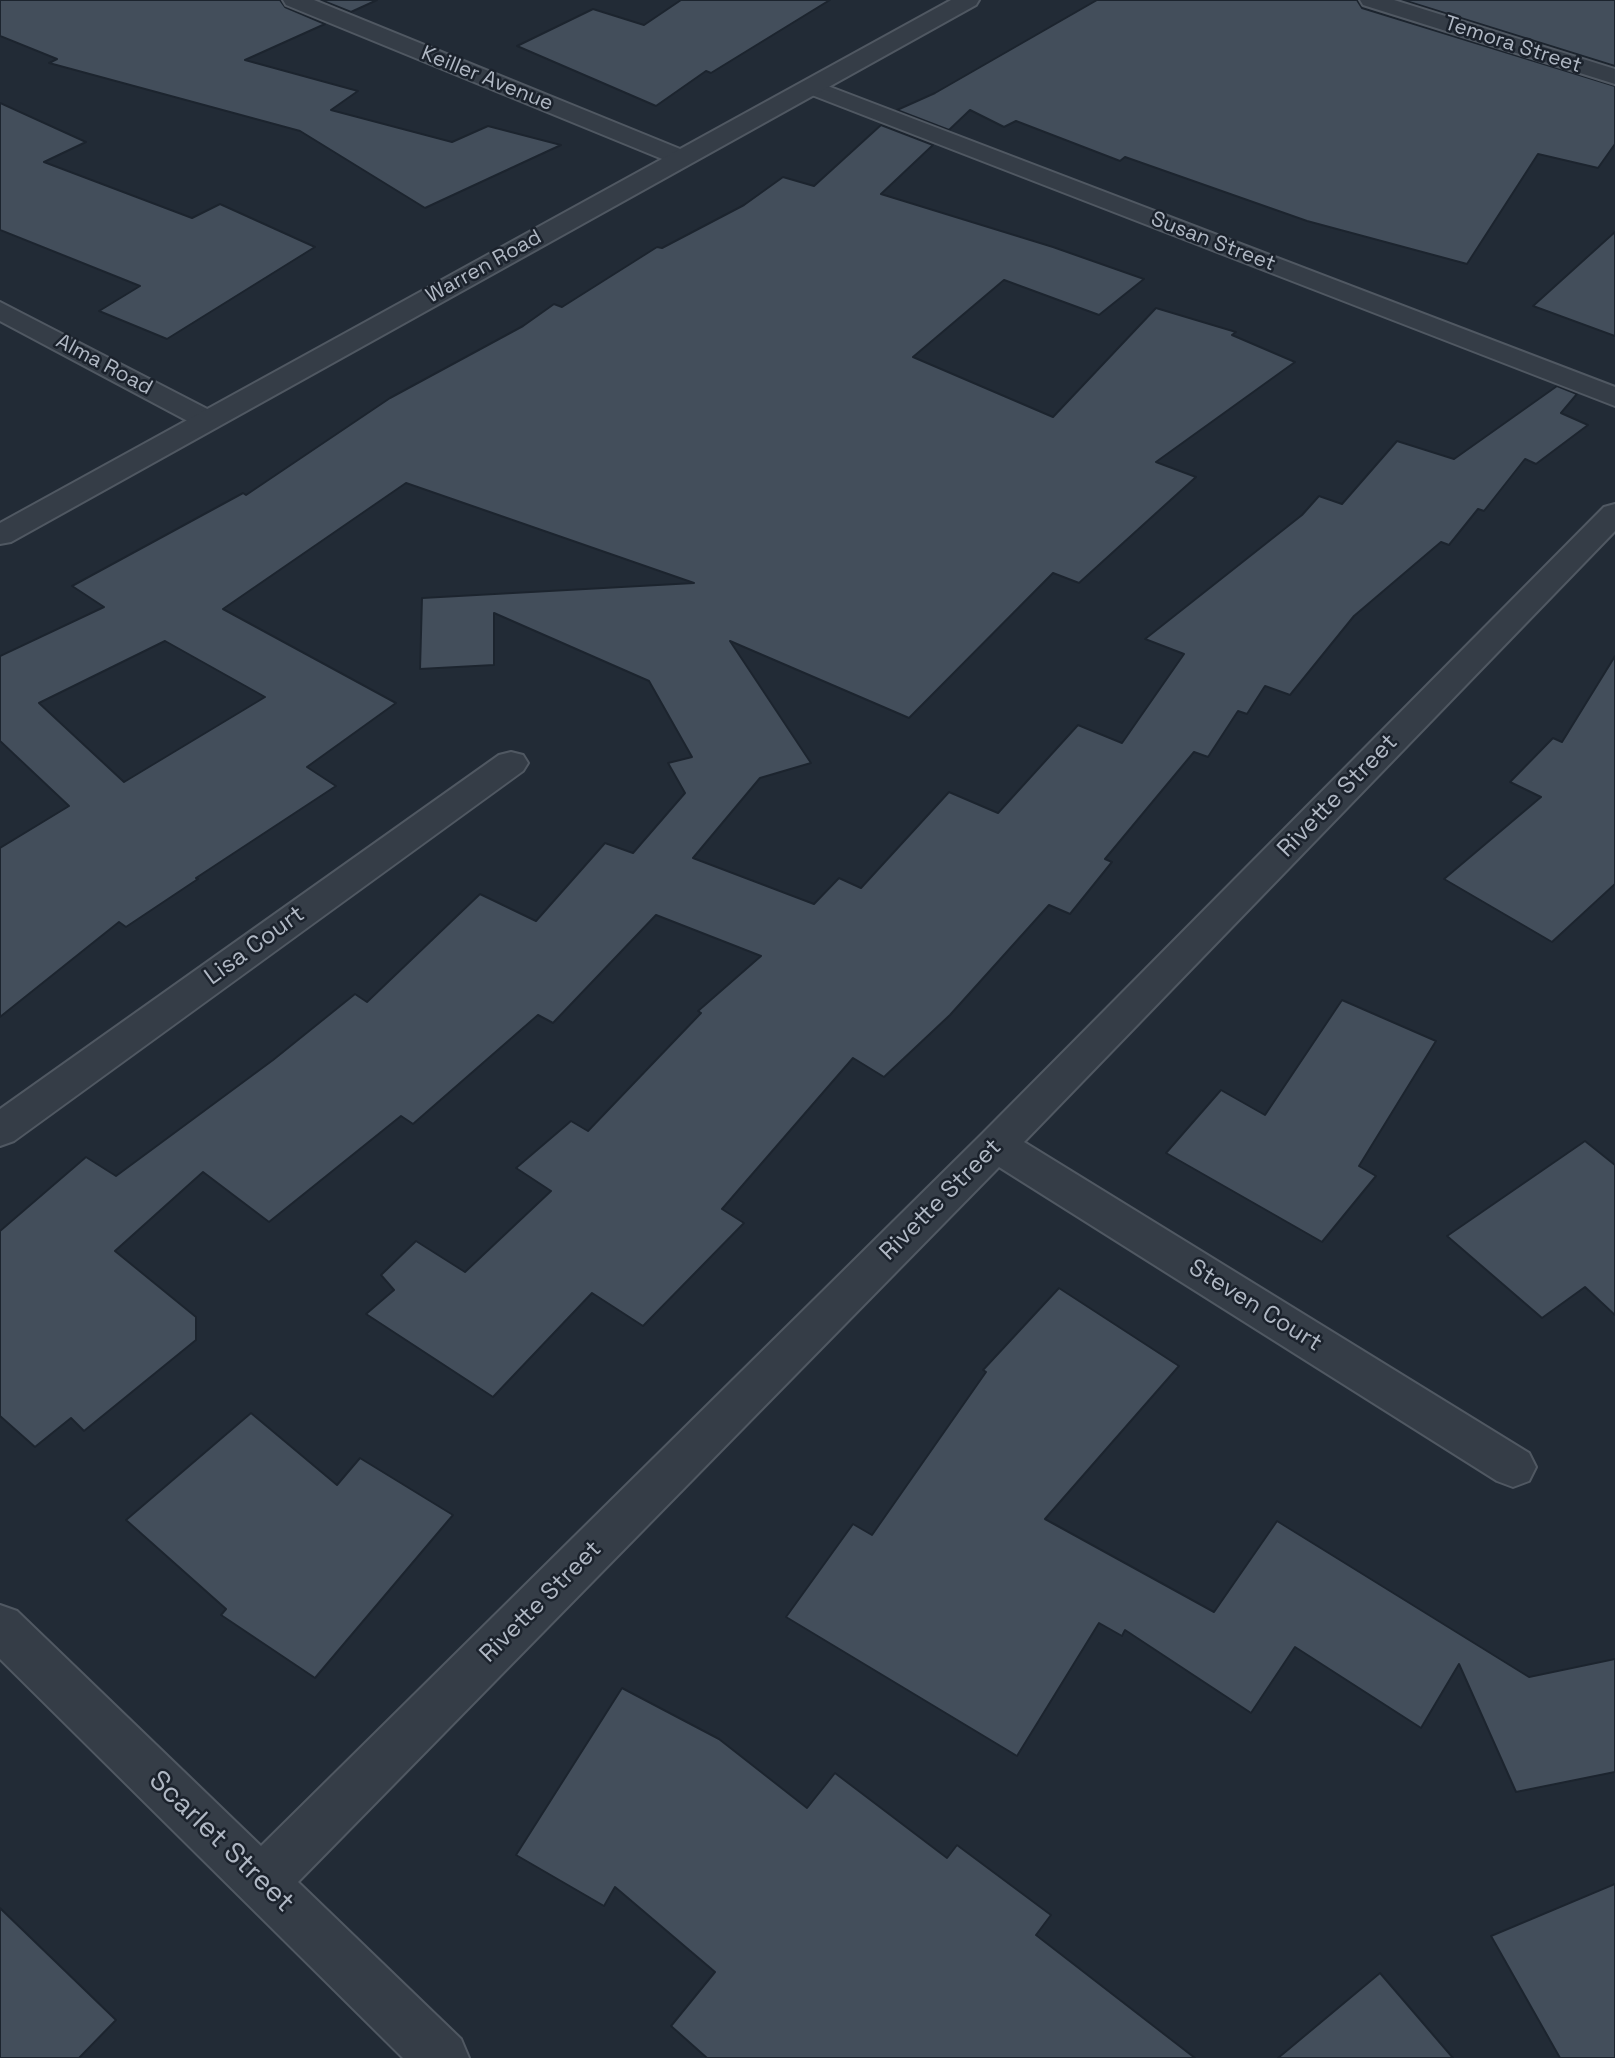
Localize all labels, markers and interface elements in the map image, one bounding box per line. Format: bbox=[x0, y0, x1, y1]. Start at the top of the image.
street label: Temora Street bbox=[1441, 11, 1585, 79]
street label: Keiller Avenue bbox=[417, 41, 557, 117]
street label: Susan Street bbox=[1147, 207, 1279, 277]
street label: Warren Road bbox=[422, 225, 546, 309]
street label: Alma Road bbox=[52, 329, 156, 401]
street label: Rivette Street bbox=[1272, 728, 1404, 864]
street label: Lisa Court bbox=[199, 900, 311, 992]
street label: Rivette Street bbox=[874, 1133, 1008, 1267]
street label: Steven Court bbox=[1183, 1254, 1327, 1358]
street label: Rivette Street bbox=[474, 1535, 608, 1669]
street label: Scarlet Street bbox=[141, 1764, 301, 1920]

